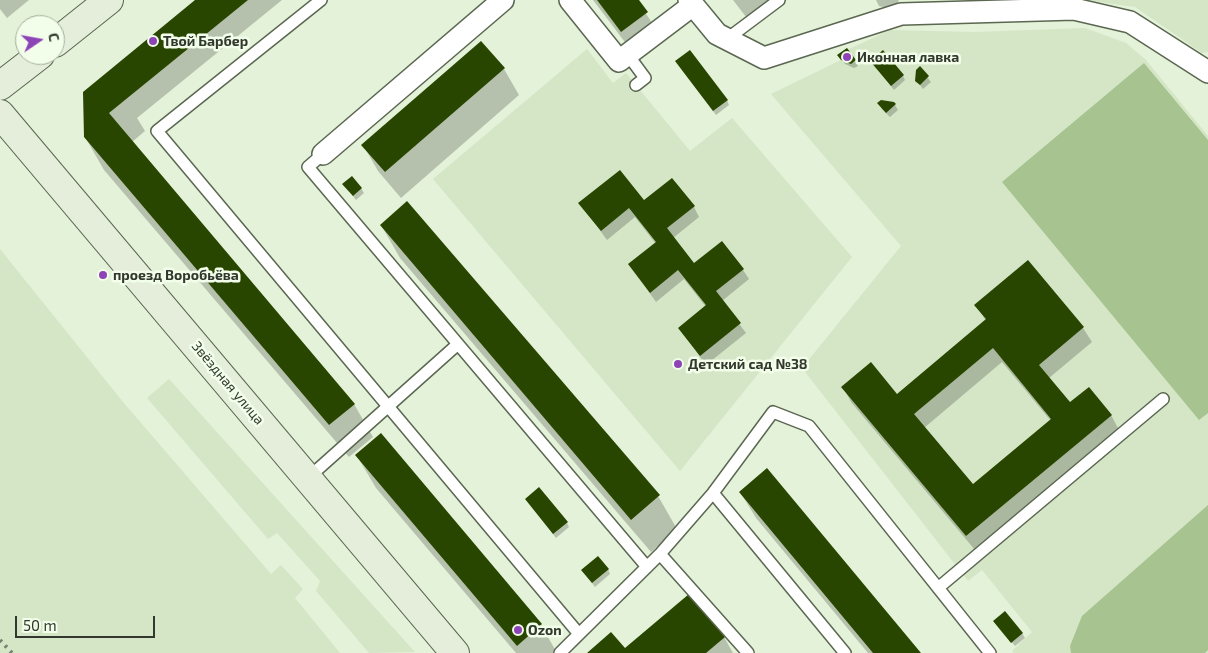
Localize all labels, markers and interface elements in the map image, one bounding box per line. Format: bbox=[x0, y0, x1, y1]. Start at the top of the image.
north arrow bbox=[15, 15, 65, 65]
text: С bbox=[45, 31, 63, 43]
place label: Твой Барбер bbox=[163, 33, 248, 49]
marker: Твой Барбер bbox=[147, 35, 159, 47]
place label: Иконная лавка bbox=[857, 49, 959, 65]
marker: Иконная лавка bbox=[841, 51, 853, 63]
place label: проезд Воробьёва bbox=[113, 267, 239, 283]
marker: проезд Воробьёва bbox=[97, 269, 109, 281]
street label: Звёздная улица bbox=[188, 338, 268, 428]
place label: Детский сад №38 bbox=[688, 356, 808, 372]
marker: Детский сад №38 bbox=[672, 358, 684, 370]
scale bar bbox=[18, 606, 158, 638]
text: 50 m bbox=[23, 616, 57, 634]
place label: Ozon bbox=[528, 622, 562, 638]
marker: Ozon bbox=[512, 624, 524, 636]

